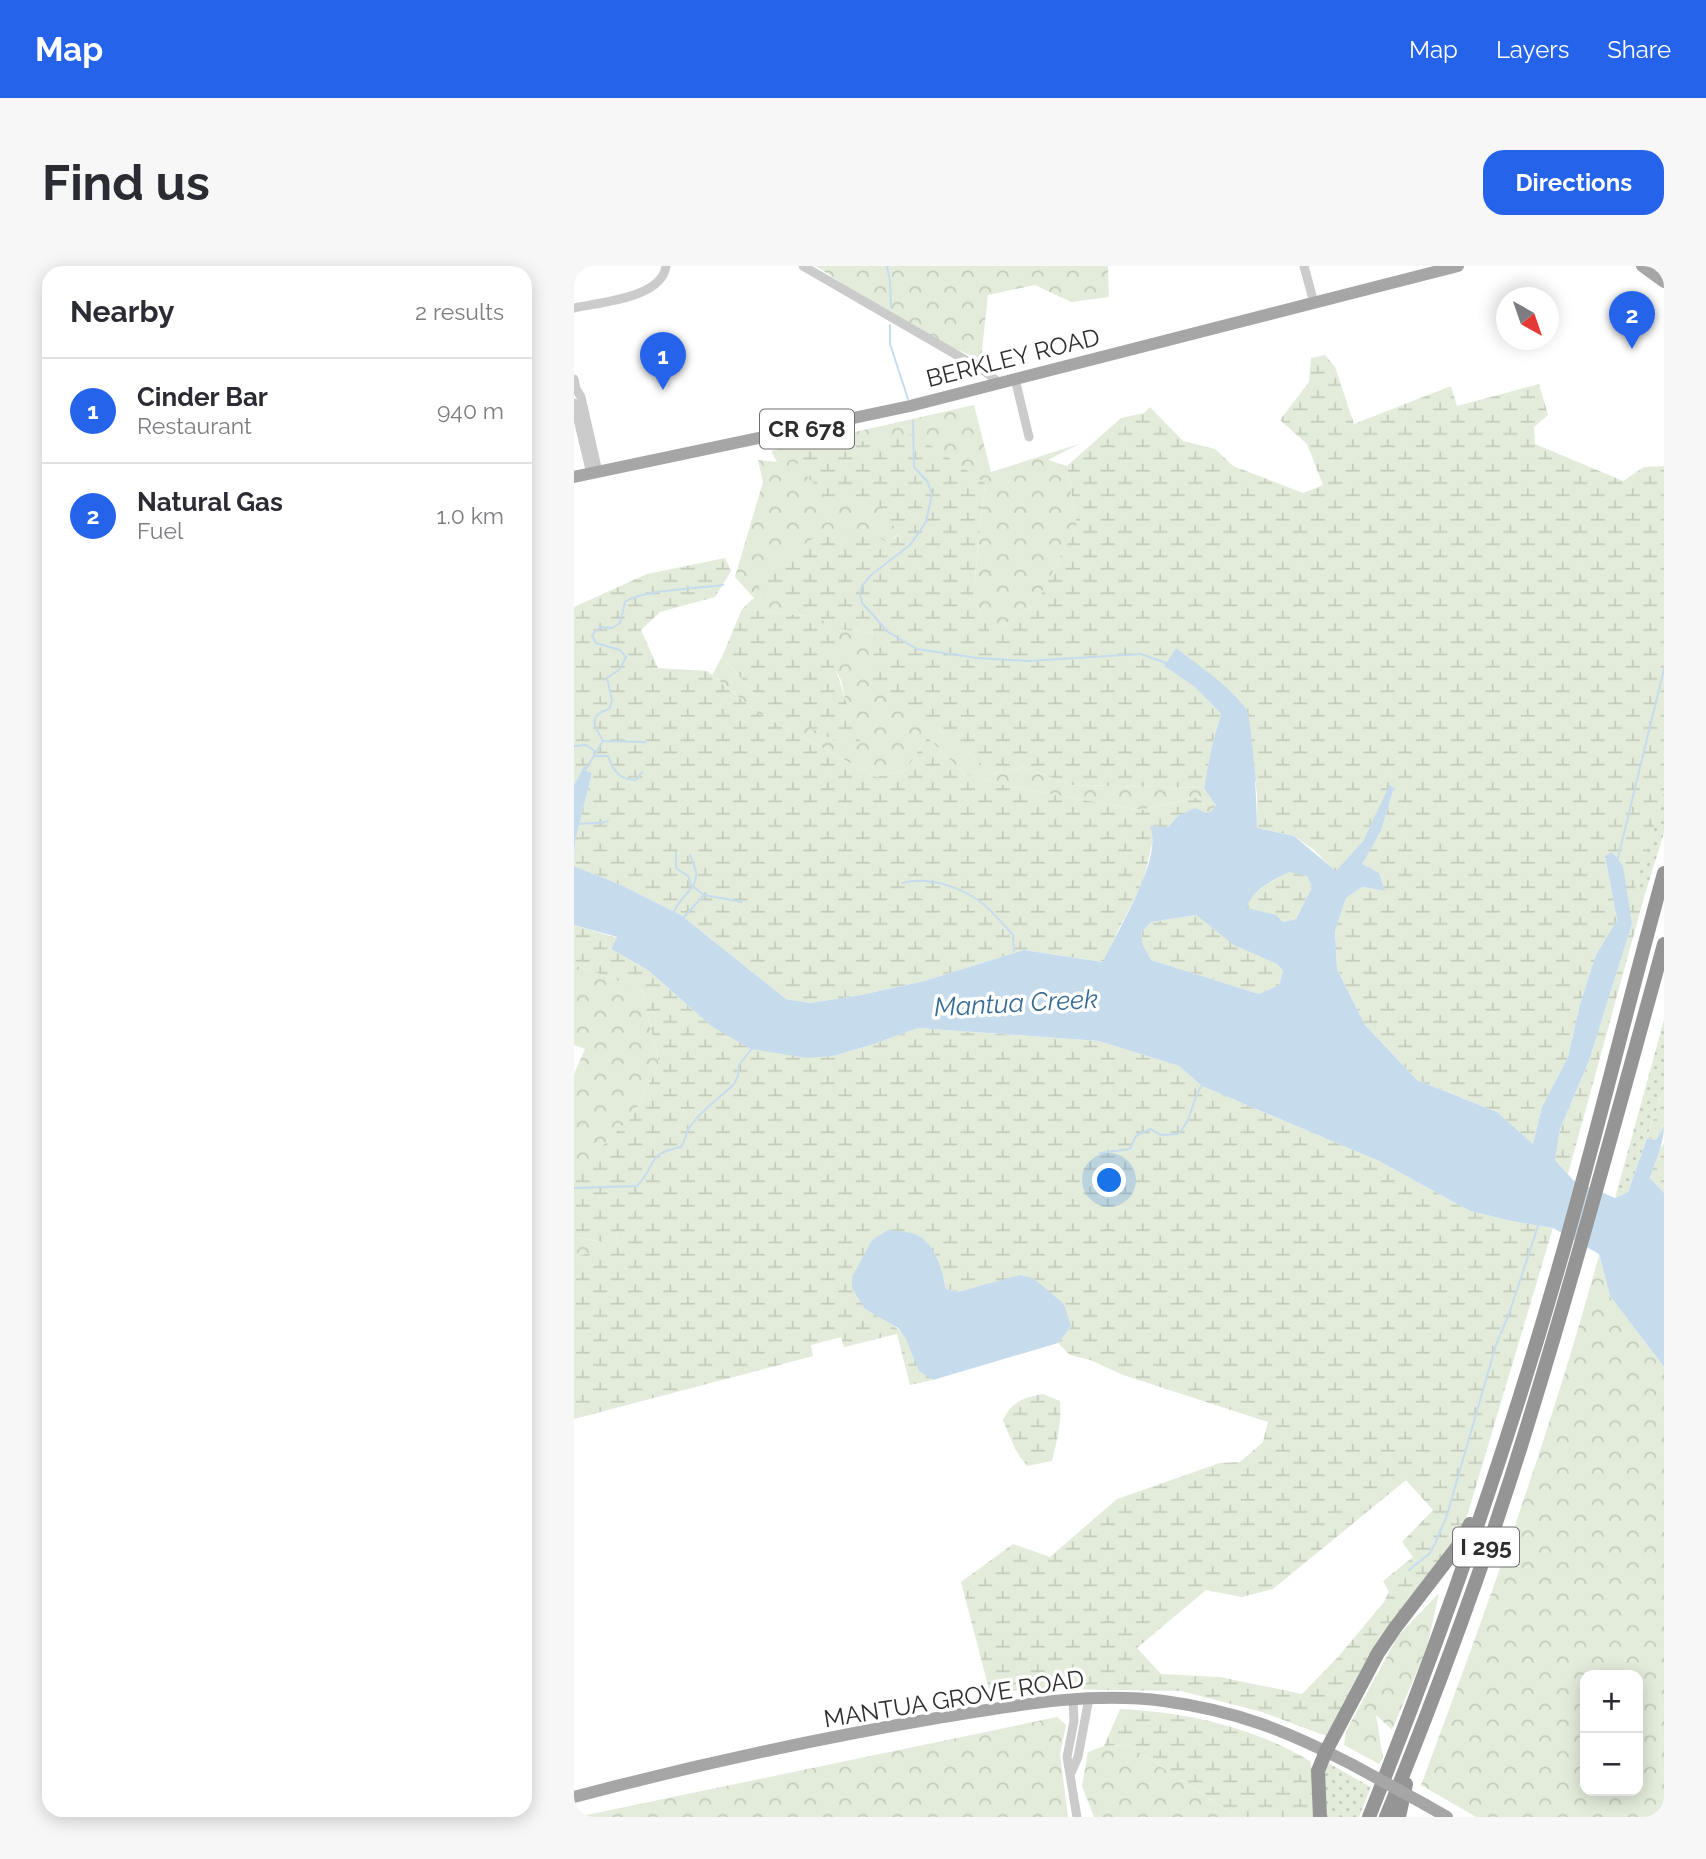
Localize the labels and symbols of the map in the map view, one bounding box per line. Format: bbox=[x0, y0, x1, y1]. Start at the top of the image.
north arrow bbox=[1496, 287, 1559, 350]
pin: 2 bbox=[1609, 291, 1655, 349]
street label: BERKLEY ROAD bbox=[923, 322, 1103, 393]
pin: 1 bbox=[640, 332, 686, 390]
road number: CR 678 bbox=[760, 410, 854, 448]
water label: Mantua Creek bbox=[933, 984, 1099, 1022]
your location bbox=[1092, 1163, 1126, 1197]
road number: I 295 bbox=[1453, 1528, 1519, 1566]
street label: MANTUA GROVE ROAD bbox=[822, 1664, 1086, 1733]

